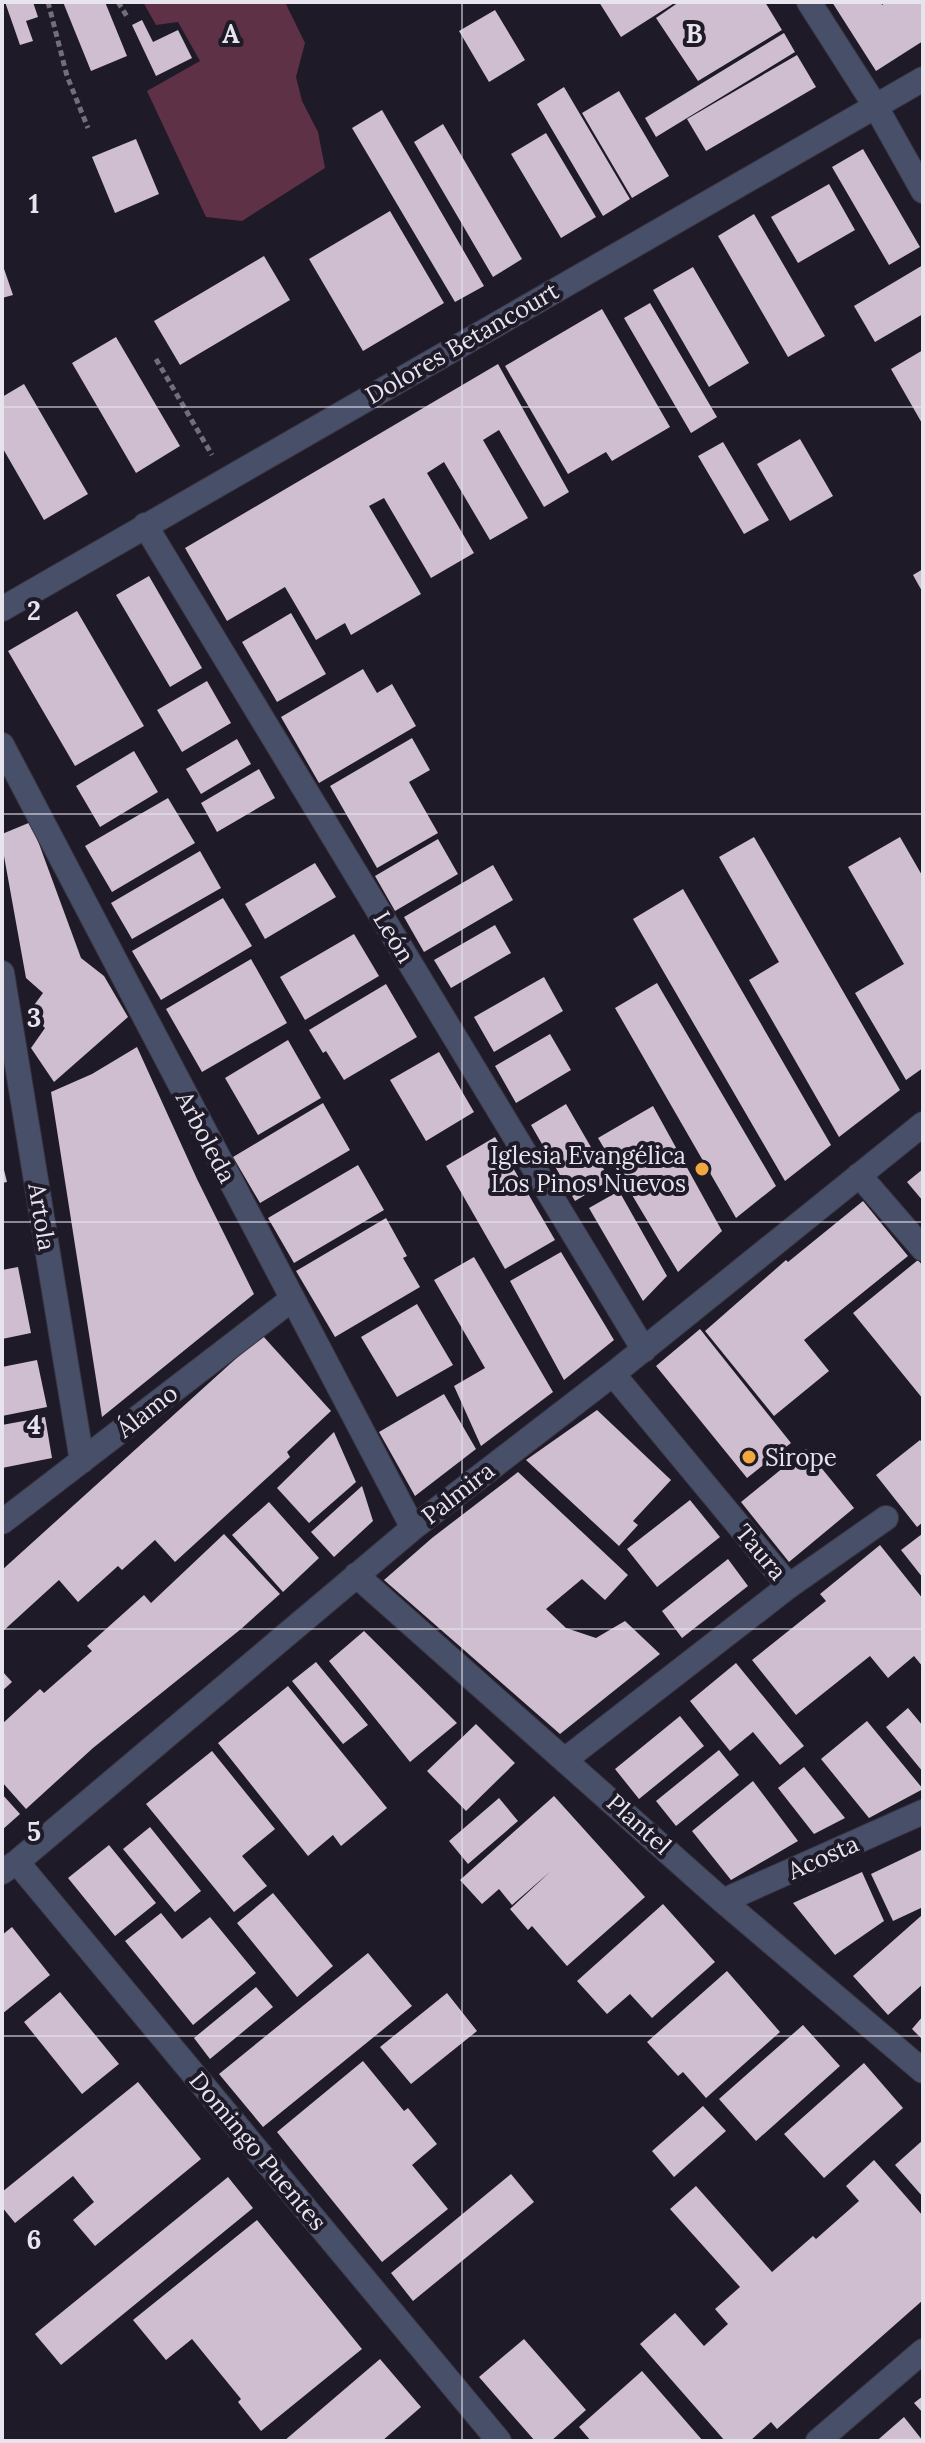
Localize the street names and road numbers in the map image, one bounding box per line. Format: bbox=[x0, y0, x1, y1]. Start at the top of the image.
street label: Dolores Betancourt bbox=[360, 275, 565, 411]
street label: León bbox=[366, 905, 422, 969]
street label: Arboleda bbox=[168, 1085, 243, 1188]
street label: Artola bbox=[21, 1180, 63, 1253]
street label: Álamo bbox=[109, 1377, 184, 1445]
street label: Palmira bbox=[415, 1455, 501, 1531]
street label: Taura bbox=[729, 1518, 793, 1586]
street label: Plantel bbox=[600, 1787, 678, 1861]
street label: Acosta bbox=[782, 1828, 863, 1887]
street label: Domingo Puentes bbox=[183, 2065, 333, 2237]

